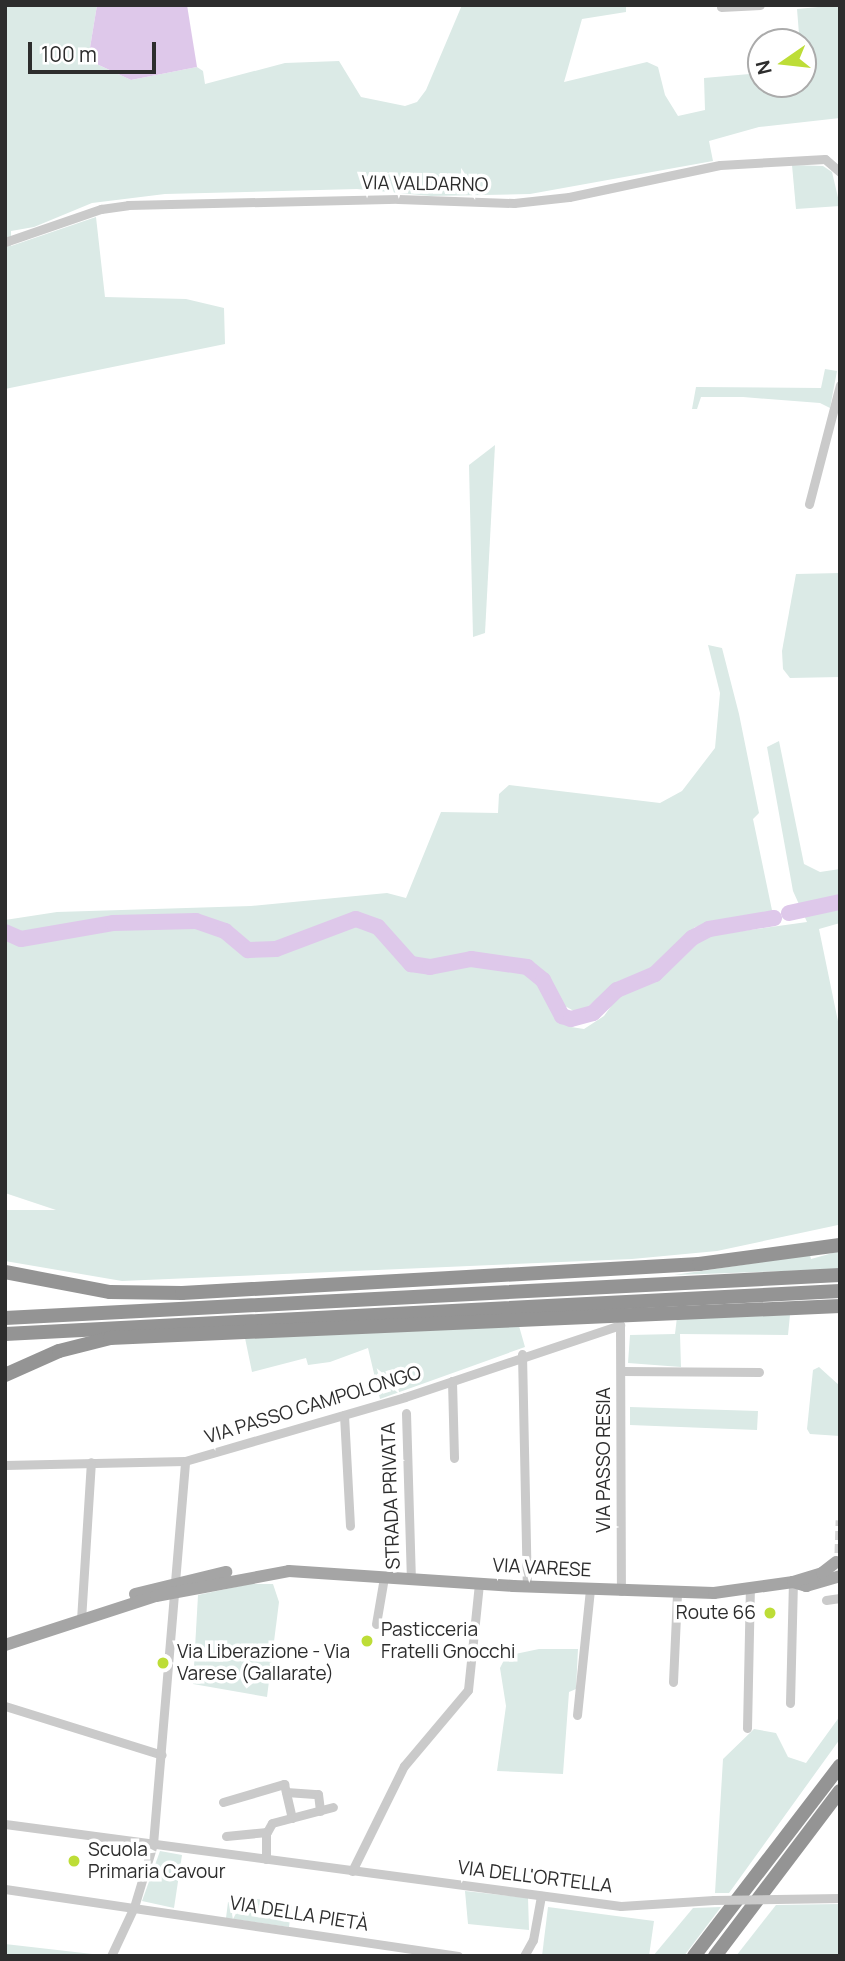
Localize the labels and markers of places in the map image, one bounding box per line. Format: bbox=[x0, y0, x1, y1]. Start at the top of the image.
place label: Route 66 bbox=[676, 1602, 756, 1624]
marker: Route 66 bbox=[762, 1605, 778, 1621]
place label: Pasticceria Fratelli Gnocchi bbox=[381, 1619, 515, 1663]
marker: Pasticceria Fratelli Gnocchi bbox=[359, 1633, 375, 1649]
place label: Via Liberazione - Via Varese (Gallarate) bbox=[177, 1641, 350, 1685]
marker: Via Liberazione - Via Varese (Gallarate) bbox=[155, 1655, 171, 1671]
place label: Scuola Primaria Cavour bbox=[88, 1839, 225, 1883]
marker: Scuola Primaria Cavour bbox=[66, 1853, 82, 1869]

